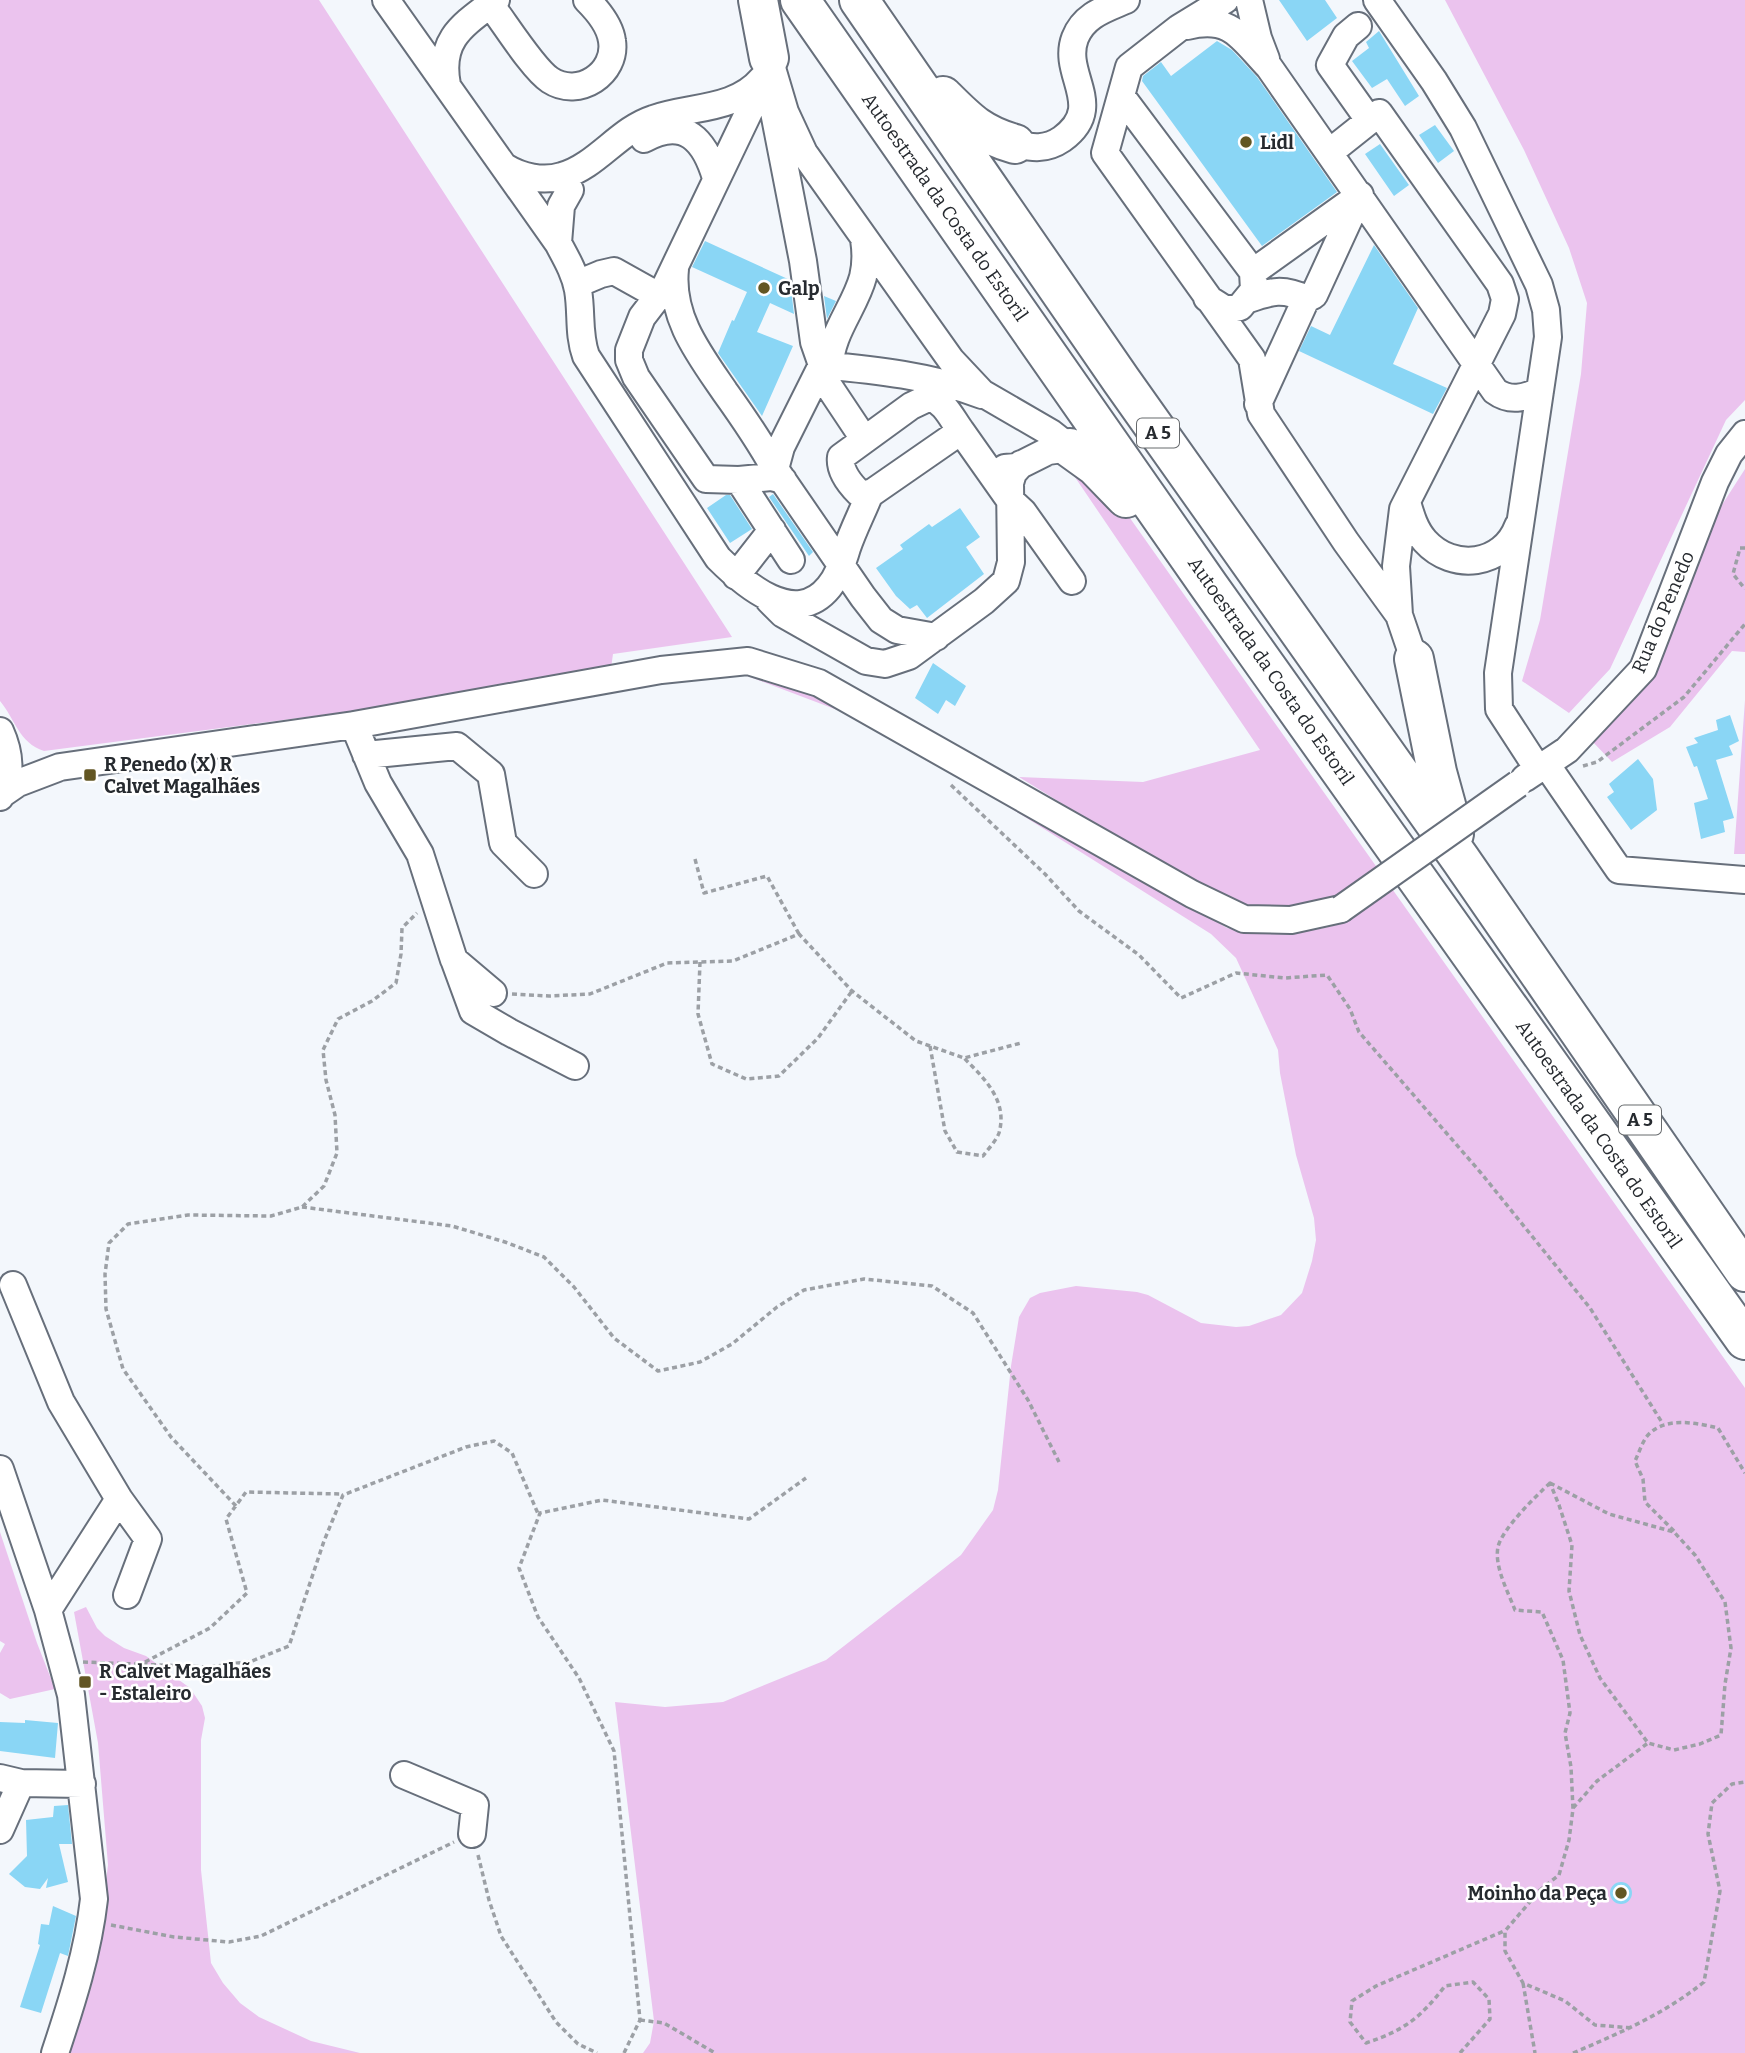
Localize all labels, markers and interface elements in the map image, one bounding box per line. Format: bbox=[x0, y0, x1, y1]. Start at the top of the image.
street label: Autoestrada da Costa do Estoril bbox=[857, 89, 1033, 325]
place label: Lidl bbox=[1260, 131, 1294, 154]
marker: Lidl bbox=[1238, 134, 1254, 150]
place label: Galp bbox=[778, 277, 820, 300]
marker: Galp bbox=[756, 280, 772, 296]
road number: A 5 bbox=[1137, 418, 1179, 447]
street label: Rua do Penedo bbox=[1627, 548, 1699, 676]
street label: Autoestrada da Costa do Estoril bbox=[1183, 553, 1359, 789]
place label: R Penedo (X) R Calvet Magalhães bbox=[104, 753, 260, 798]
marker: R Penedo (X) R Calvet Magalhães bbox=[82, 767, 98, 783]
street label: Autoestrada da Costa do Estoril bbox=[1511, 1016, 1687, 1252]
road number: A 5 bbox=[1619, 1106, 1661, 1134]
place label: R Calvet Magalhães - Estaleiro bbox=[99, 1660, 271, 1705]
marker: R Calvet Magalhães - Estaleiro bbox=[77, 1674, 93, 1690]
place label: Moinho da Peça bbox=[1467, 1882, 1607, 1905]
marker: Moinho da Peça bbox=[1613, 1885, 1629, 1901]

